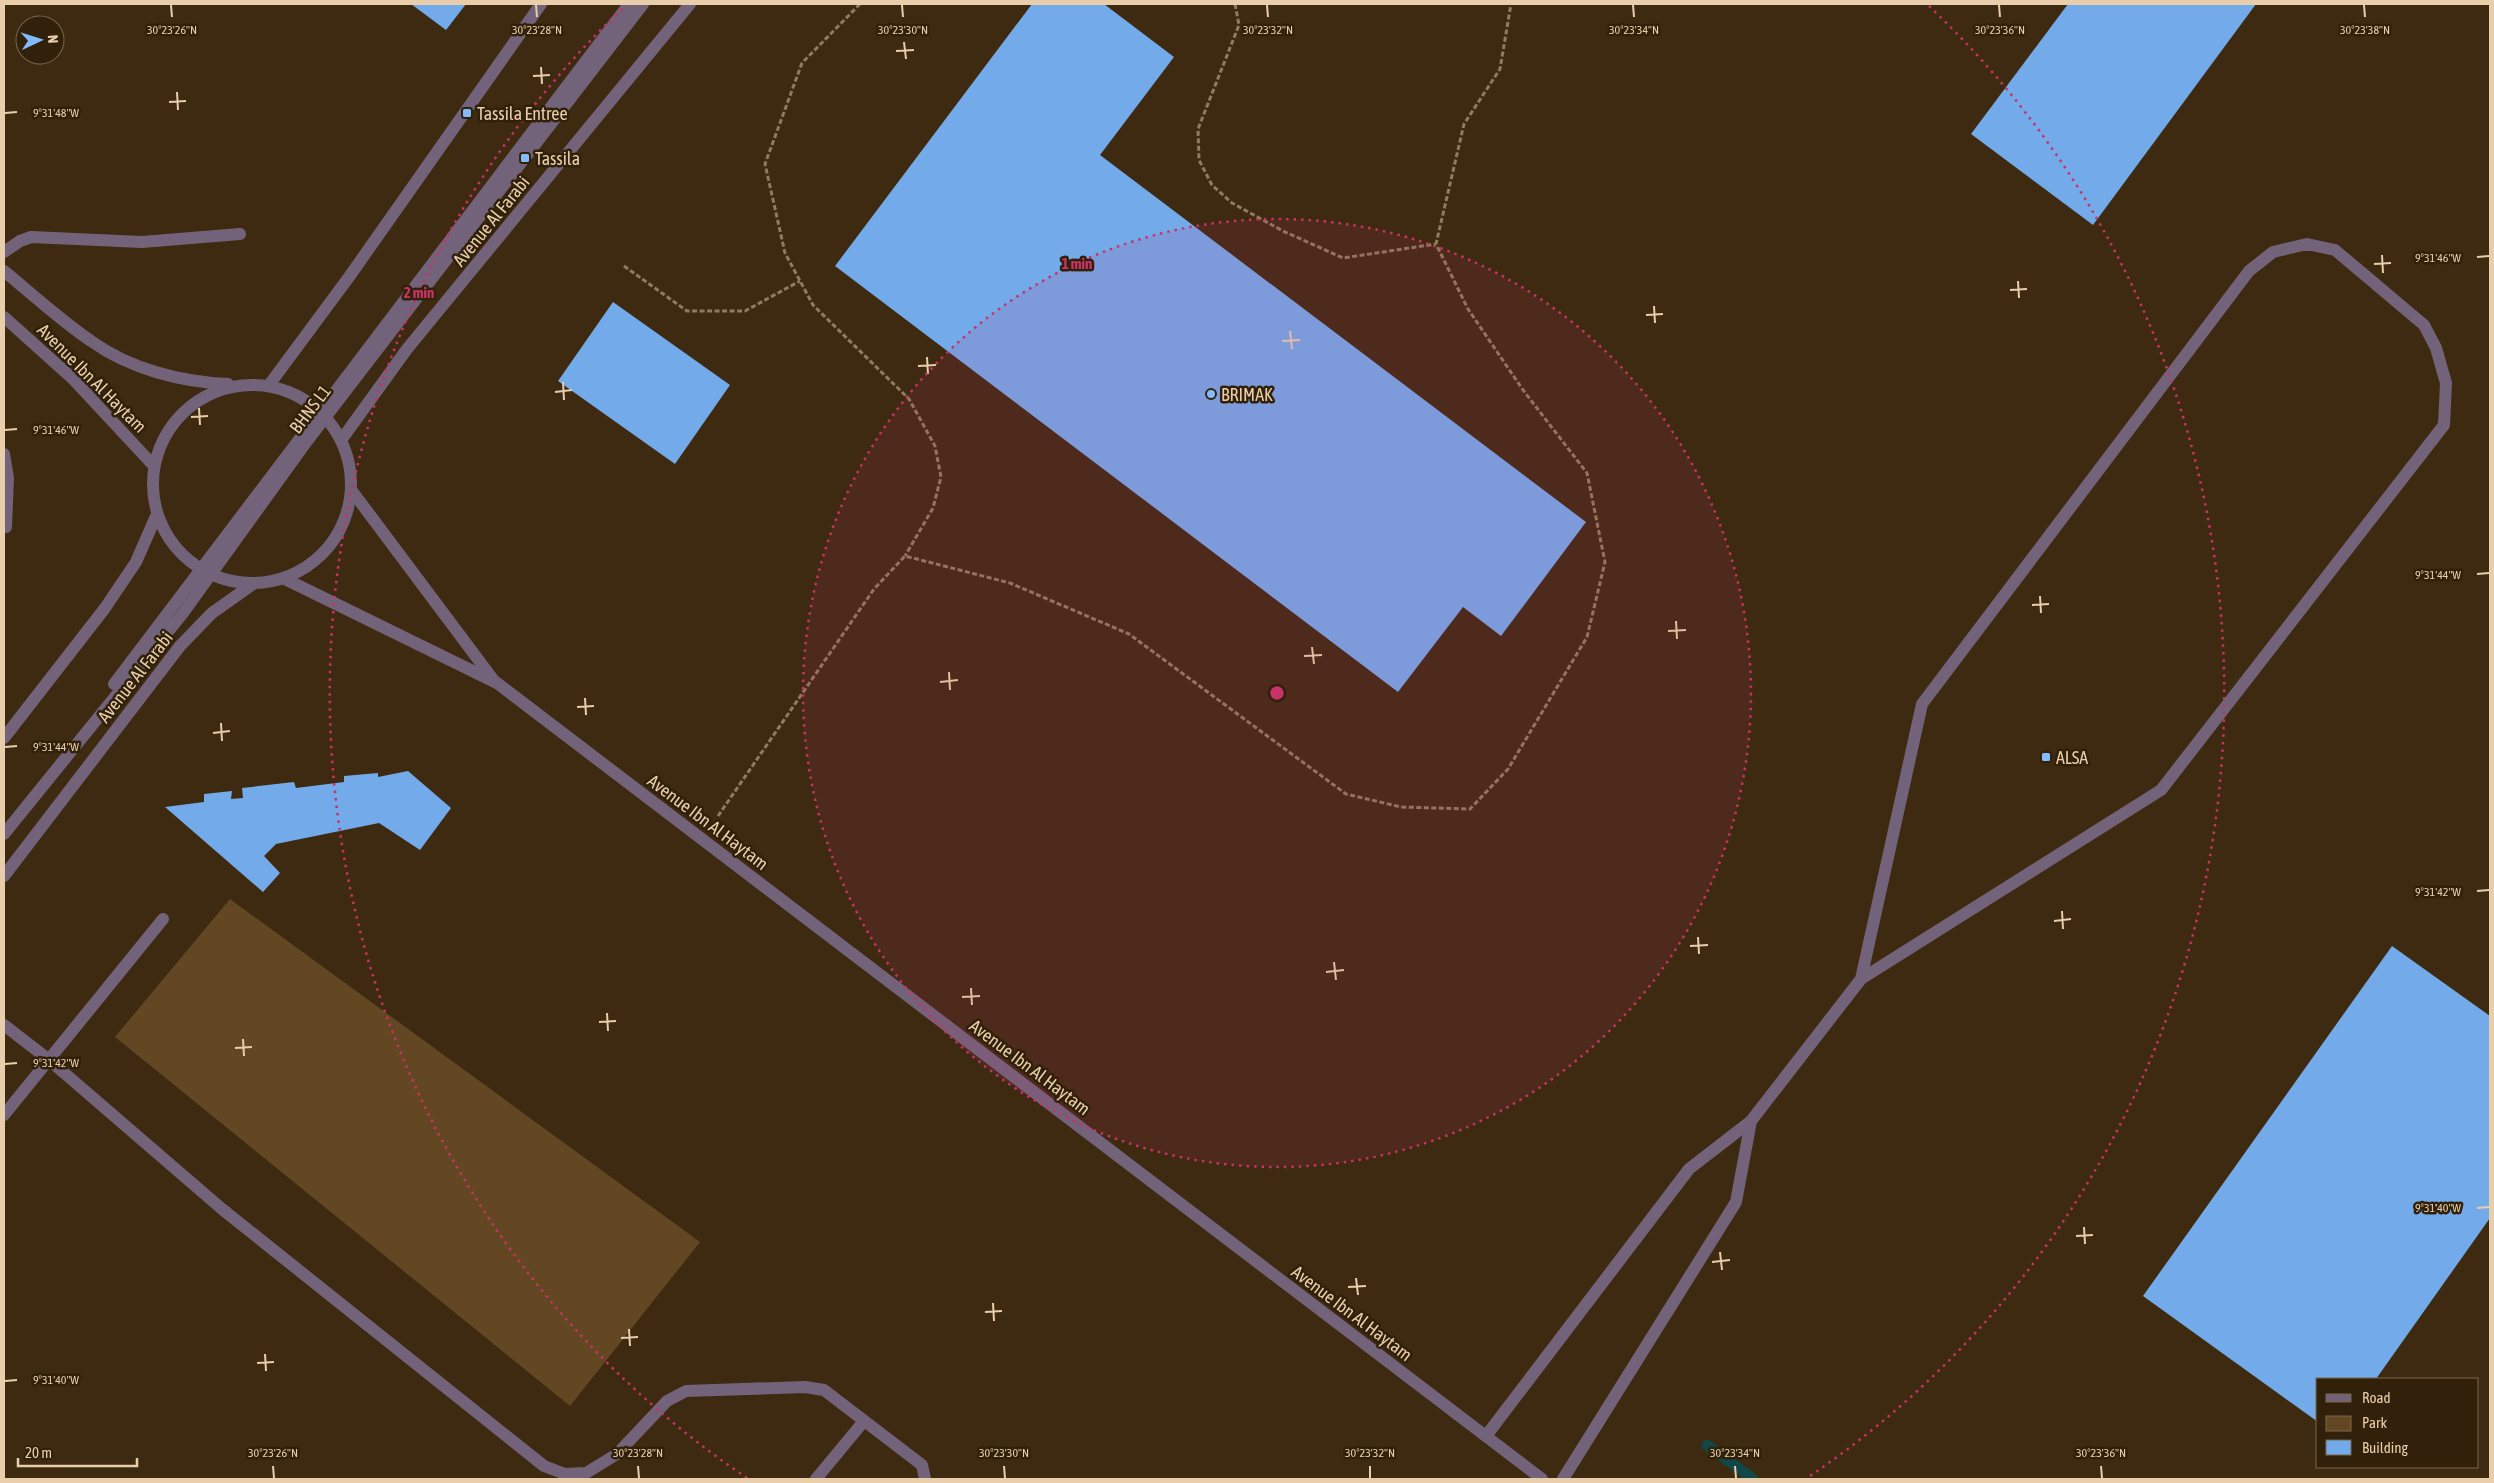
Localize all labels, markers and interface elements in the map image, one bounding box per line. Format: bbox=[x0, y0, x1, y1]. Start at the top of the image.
north arrow bbox=[15, 15, 65, 65]
text: 30°23'26"N bbox=[147, 23, 197, 37]
text: 30°23'28"N bbox=[512, 23, 562, 37]
text: 30°23'30"N bbox=[878, 23, 928, 37]
text: 30°23'32"N bbox=[1243, 23, 1293, 37]
text: 30°23'34"N bbox=[1609, 23, 1659, 37]
text: 30°23'36"N bbox=[1975, 23, 2025, 37]
text: 30°23'38"N bbox=[2340, 23, 2390, 37]
text: N bbox=[45, 34, 61, 44]
place label: Tassila Entree bbox=[477, 103, 568, 124]
text: 9°31'48"W bbox=[33, 106, 79, 120]
marker: Tassila Entree bbox=[461, 107, 473, 119]
place label: Tassila bbox=[535, 148, 580, 169]
marker: Tassila bbox=[519, 152, 531, 164]
street label: Avenue Al Farabi bbox=[448, 172, 534, 270]
text: 9°31'46"W bbox=[2415, 251, 2461, 265]
text: 1 min bbox=[1062, 255, 1092, 272]
text: 2 min bbox=[404, 284, 434, 301]
street label: Avenue Ibn Al Haytam bbox=[33, 319, 151, 437]
street label: BHNS L1 bbox=[285, 381, 335, 437]
place label: BRIMAK bbox=[1221, 384, 1273, 405]
marker: BRIMAK bbox=[1205, 388, 1217, 400]
text: 9°31'46"W bbox=[33, 423, 79, 437]
text: 9°31'44"W bbox=[2415, 568, 2461, 582]
street label: Avenue Al Farabi bbox=[93, 627, 177, 727]
centre of rings bbox=[1268, 684, 1286, 702]
text: 9°31'44"W bbox=[33, 740, 79, 754]
place label: ALSA bbox=[2056, 747, 2088, 768]
marker: ALSA bbox=[2040, 751, 2052, 763]
street label: Avenue Ibn Al Haytam bbox=[644, 770, 772, 874]
text: 9°31'42"W bbox=[2415, 885, 2461, 899]
street label: Avenue Ibn Al Haytam bbox=[966, 1015, 1094, 1119]
text: 9°31'42"W bbox=[33, 1056, 79, 1070]
text: 9°31'40"W bbox=[2415, 1201, 2461, 1215]
street label: Avenue Ibn Al Haytam bbox=[1288, 1261, 1416, 1365]
text: 9°31'40"W bbox=[33, 1373, 79, 1387]
legend bbox=[2316, 1378, 2479, 1468]
text: Road bbox=[2362, 1389, 2391, 1406]
text: Park bbox=[2362, 1414, 2387, 1431]
scale bar bbox=[18, 1436, 136, 1468]
text: Building bbox=[2362, 1439, 2408, 1456]
text: 20 m bbox=[25, 1444, 52, 1461]
text: 30°23'26"N bbox=[248, 1446, 298, 1460]
text: 30°23'28"N bbox=[613, 1446, 663, 1460]
text: 30°23'30"N bbox=[979, 1446, 1029, 1460]
text: 30°23'32"N bbox=[1345, 1446, 1395, 1460]
text: 30°23'34"N bbox=[1710, 1446, 1760, 1460]
text: 30°23'36"N bbox=[2076, 1446, 2126, 1460]

